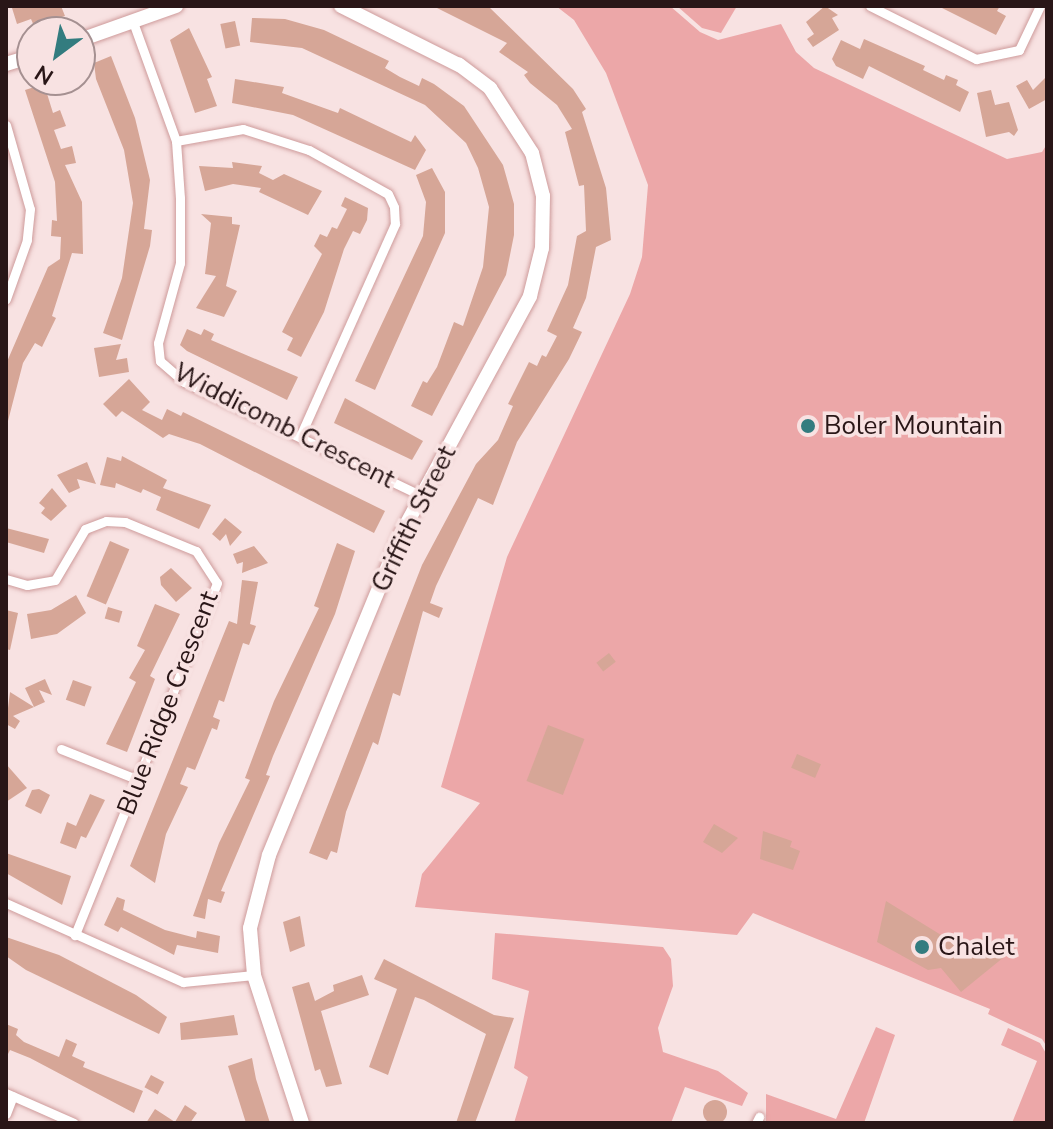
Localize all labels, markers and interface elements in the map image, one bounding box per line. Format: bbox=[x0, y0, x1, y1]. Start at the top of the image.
north arrow bbox=[16, 16, 96, 96]
text: N bbox=[29, 58, 59, 92]
street label: Widdicomb Crescent bbox=[168, 357, 400, 495]
place label: Boler Mountain bbox=[824, 410, 1003, 442]
marker: Boler Mountain bbox=[799, 417, 817, 435]
street label: Griffith Street bbox=[365, 441, 463, 597]
street label: Blue Ridge Crescent bbox=[111, 587, 225, 819]
place label: Chalet bbox=[938, 931, 1015, 963]
marker: Chalet bbox=[913, 938, 931, 956]

